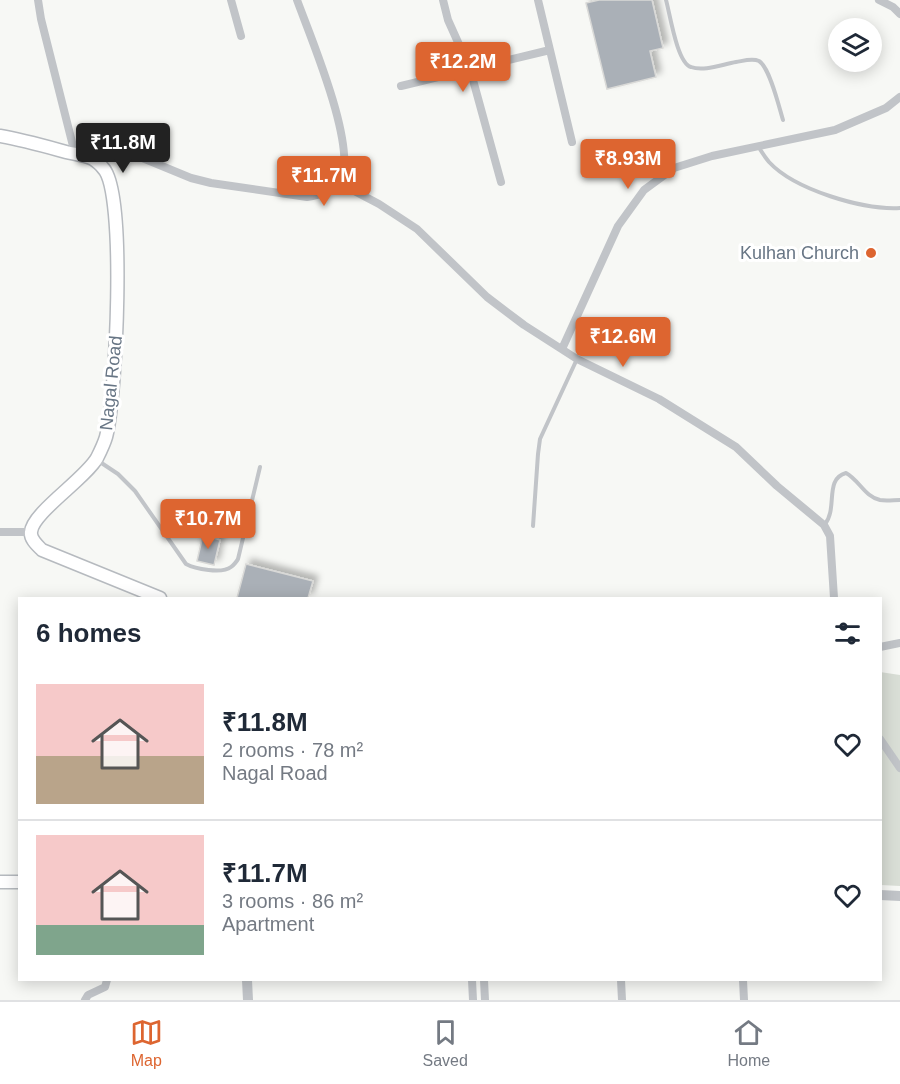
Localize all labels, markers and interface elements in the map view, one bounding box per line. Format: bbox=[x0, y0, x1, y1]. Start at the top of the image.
map controls bbox=[828, 18, 882, 72]
button: layers bbox=[828, 18, 882, 72]
pin: ₹12.2M bbox=[414, 42, 512, 93]
text: ₹12.2M bbox=[429, 50, 497, 72]
pin: ₹11.8M bbox=[74, 123, 172, 174]
text: ₹11.8M bbox=[90, 131, 156, 153]
pin: ₹8.93M bbox=[579, 139, 677, 190]
text: ₹8.93M bbox=[594, 147, 662, 169]
pin: ₹11.7M bbox=[275, 156, 373, 207]
text: ₹11.7M bbox=[291, 164, 357, 186]
place label: Kulhan Church bbox=[740, 243, 859, 263]
marker: Kulhan Church bbox=[864, 246, 878, 260]
pin: ₹12.6M bbox=[574, 317, 672, 368]
text: ₹12.6M bbox=[589, 325, 657, 347]
street label: Nagal Road bbox=[96, 335, 126, 431]
pin: ₹10.7M bbox=[159, 499, 257, 550]
text: ₹10.7M bbox=[174, 507, 242, 529]
icon: filters bbox=[831, 617, 864, 650]
text: 6 homes bbox=[36, 618, 142, 648]
text: ₹11.8M bbox=[222, 707, 308, 737]
icon: home bbox=[84, 708, 156, 780]
icon: heart bbox=[831, 728, 864, 761]
text: 2 rooms · 78 m² bbox=[222, 739, 363, 761]
text: Nagal Road bbox=[222, 762, 328, 784]
text: ₹11.7M bbox=[222, 858, 308, 888]
icon: home bbox=[84, 859, 156, 931]
icon: heart bbox=[831, 879, 864, 912]
text: 3 rooms · 86 m² bbox=[222, 890, 363, 912]
text: Apartment bbox=[222, 913, 314, 935]
tab: Map bbox=[130, 1016, 163, 1070]
tab: Saved bbox=[422, 1016, 468, 1070]
tab: Home bbox=[727, 1016, 770, 1070]

